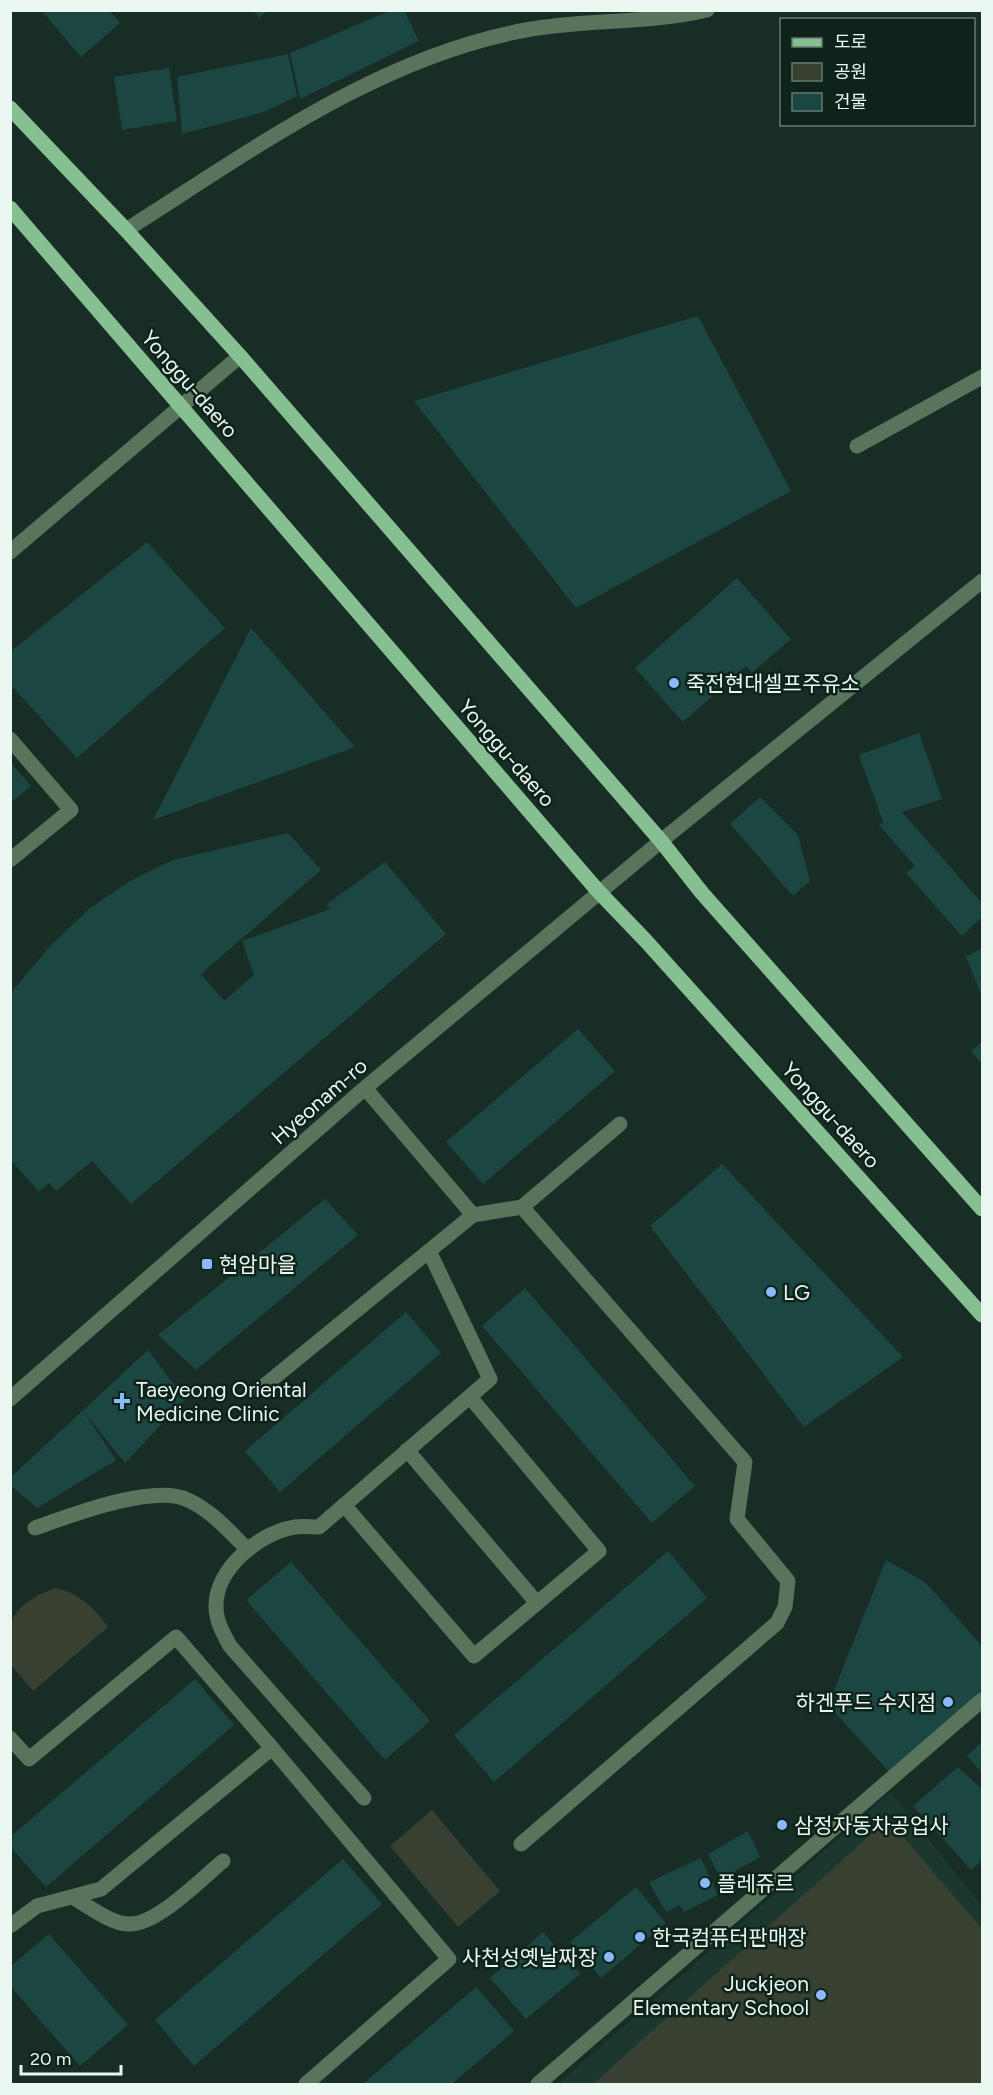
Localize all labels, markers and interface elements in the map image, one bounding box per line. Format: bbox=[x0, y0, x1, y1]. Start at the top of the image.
legend bbox=[780, 18, 975, 126]
text: 도로 bbox=[834, 31, 867, 53]
text: 공원 bbox=[834, 61, 867, 83]
text: 건물 bbox=[834, 91, 867, 113]
street label: Yonggu-daero bbox=[137, 325, 243, 443]
place label: 죽전현대셀프주유소 bbox=[686, 671, 860, 696]
marker: 죽전현대셀프주유소 bbox=[667, 676, 681, 690]
street label: Yonggu-daero bbox=[454, 694, 560, 812]
street label: Hyeonam-ro bbox=[266, 1053, 372, 1149]
street label: Yonggu-daero bbox=[777, 1057, 885, 1173]
place label: 현암마을 bbox=[219, 1252, 296, 1277]
marker: 현암마을 bbox=[200, 1257, 214, 1271]
place label: LG bbox=[783, 1280, 810, 1305]
marker: LG bbox=[764, 1285, 778, 1299]
place label: Taeyeong Oriental Medicine Clinic bbox=[136, 1377, 307, 1426]
marker: Taeyeong Oriental Medicine Clinic bbox=[113, 1392, 131, 1410]
place label: 하겐푸드 수지점 bbox=[796, 1690, 936, 1715]
marker: 하겐푸드 수지점 bbox=[941, 1695, 955, 1709]
place label: 삼정자동차공업사 bbox=[794, 1813, 949, 1838]
marker: 삼정자동차공업사 bbox=[775, 1818, 789, 1832]
place label: 플레쥬르 bbox=[717, 1871, 794, 1896]
marker: 플레쥬르 bbox=[698, 1876, 712, 1890]
place label: 한국컴퓨터판매장 bbox=[652, 1925, 807, 1950]
marker: 한국컴퓨터판매장 bbox=[633, 1930, 647, 1944]
place label: 사천성옛날짜장 bbox=[462, 1945, 597, 1970]
marker: 사천성옛날짜장 bbox=[602, 1950, 616, 1964]
place label: Juckjeon Elementary School bbox=[633, 1971, 809, 2020]
marker: Juckjeon Elementary School bbox=[814, 1988, 828, 2002]
scale bar bbox=[21, 2038, 122, 2076]
text: 20 m bbox=[30, 2048, 71, 2070]

